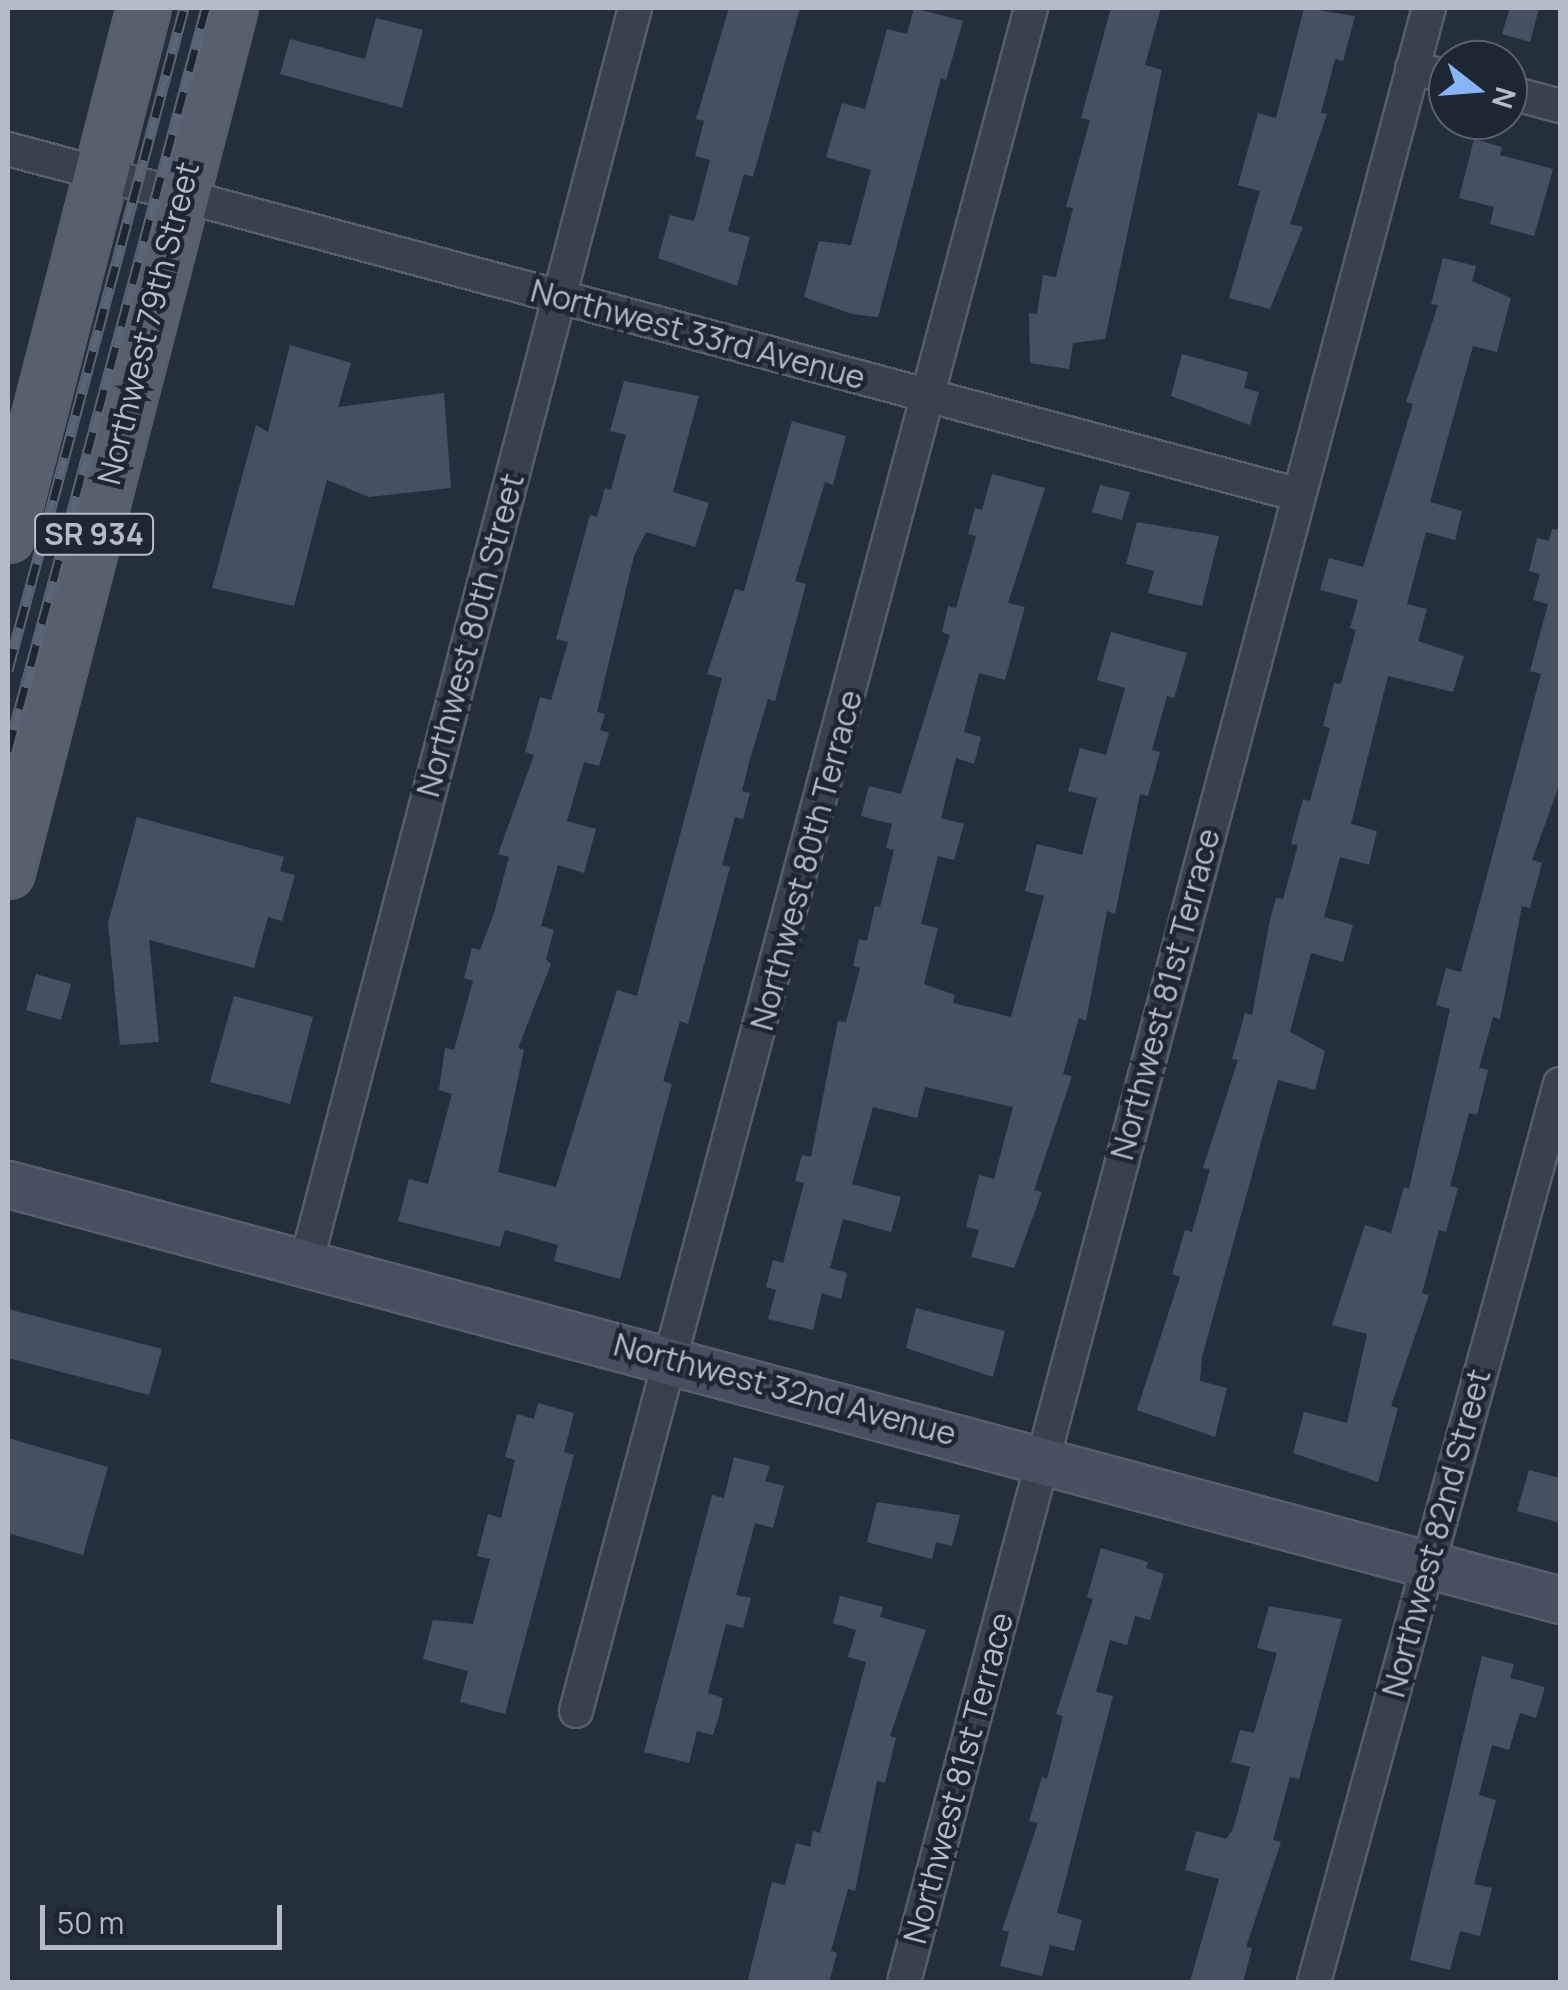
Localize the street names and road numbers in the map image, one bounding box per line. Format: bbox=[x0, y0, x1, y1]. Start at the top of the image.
street label: Northwest 79th Street bbox=[89, 158, 207, 488]
street label: Northwest 33rd Avenue bbox=[527, 271, 869, 397]
street label: Northwest 80th Street bbox=[408, 469, 532, 801]
road number: SR 934 bbox=[34, 509, 154, 559]
street label: Northwest 80th Terrace bbox=[742, 686, 870, 1034]
street label: Northwest 81st Terrace bbox=[1102, 824, 1228, 1164]
street label: Northwest 32nd Avenue bbox=[610, 1325, 960, 1453]
street label: Northwest 82nd Street bbox=[1374, 1365, 1498, 1701]
street label: Northwest 81st Terrace bbox=[895, 1608, 1021, 1948]

